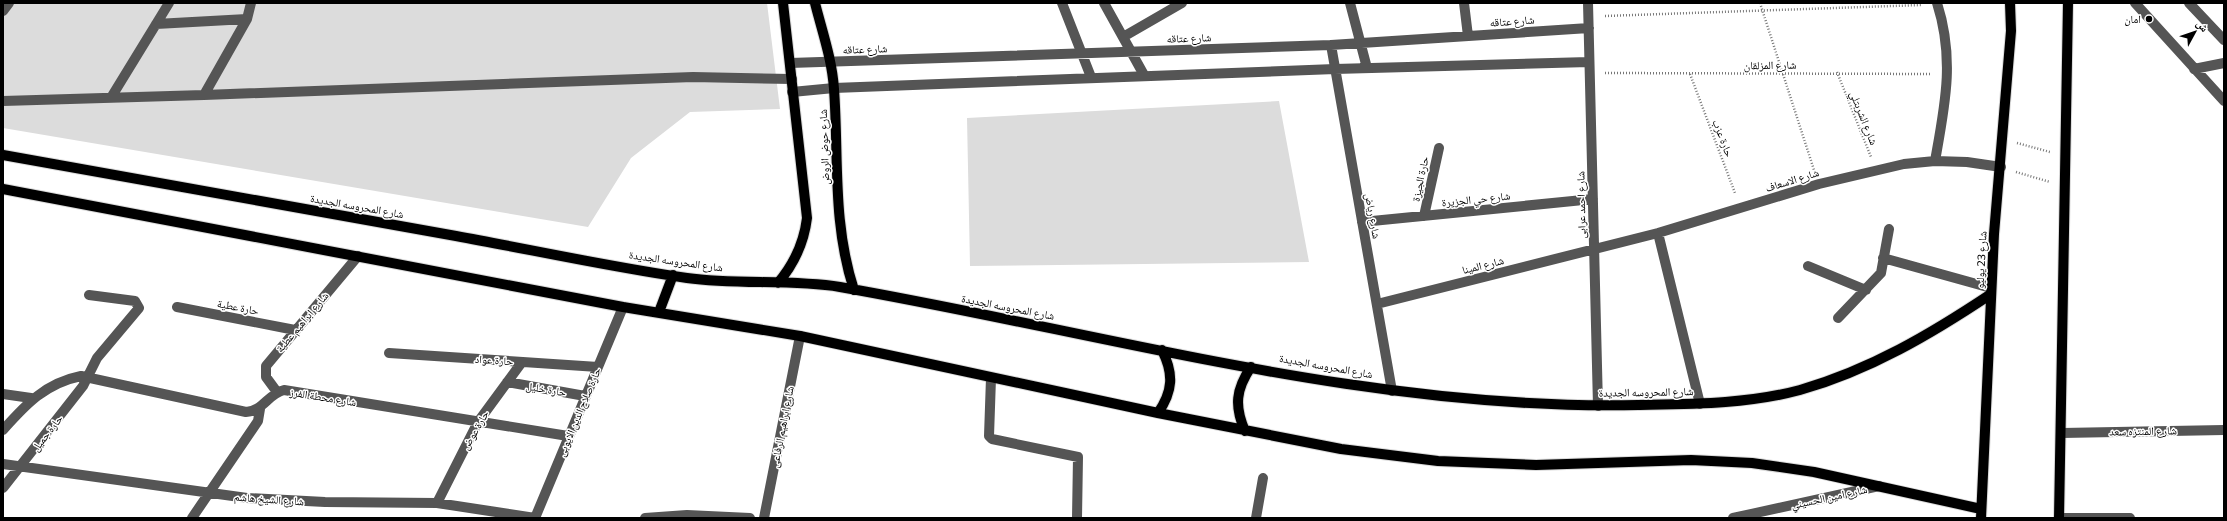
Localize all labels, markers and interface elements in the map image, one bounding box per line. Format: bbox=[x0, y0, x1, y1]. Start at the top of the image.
street label: شارع عتاقه bbox=[1489, 12, 1535, 30]
place label: امان bbox=[2124, 12, 2141, 26]
north arrow bbox=[2175, 12, 2215, 52]
marker: امان bbox=[2144, 14, 2154, 24]
text: ش bbox=[2193, 17, 2212, 35]
street label: شارع عتاقه bbox=[1166, 30, 1212, 46]
street label: شارع عتاقه bbox=[842, 41, 888, 57]
street label: شارع المزلقان bbox=[1743, 58, 1797, 72]
street label: شارع الشربتلي bbox=[1845, 89, 1881, 148]
street label: شارع حوض الروض bbox=[816, 109, 832, 185]
street label: حارة عزب bbox=[1710, 117, 1737, 159]
street label: حارة الجيزة bbox=[1408, 155, 1431, 203]
street label: شارع الاسعاف bbox=[1764, 165, 1820, 195]
street label: شارع احمد عرابى bbox=[1573, 171, 1589, 239]
street label: شارع حي الجزيرة bbox=[1441, 188, 1511, 211]
street label: شارع المحروسه الجديدة bbox=[309, 191, 405, 221]
street label: شارع رياض bbox=[1362, 192, 1384, 240]
street label: شارع 23 يوليو bbox=[1972, 231, 1990, 289]
street label: شارع المحروسه الجديدة bbox=[628, 247, 724, 275]
street label: شارع المينا bbox=[1461, 253, 1505, 277]
street label: شارع ابراهيم عطية bbox=[273, 289, 332, 356]
street label: شارع المحروسه الجديدة bbox=[960, 291, 1056, 323]
street label: حارة عطية bbox=[216, 296, 260, 317]
street label: شارع المحروسه الجديدة bbox=[1278, 351, 1374, 381]
street label: حارة عواد bbox=[474, 352, 514, 367]
street label: حارة صلاح الدين الايوبى bbox=[554, 365, 604, 459]
street label: حارة خليل bbox=[525, 379, 567, 399]
street label: شارع المحروسه الجديدة bbox=[1599, 384, 1693, 400]
street label: شارع محطة الفرز bbox=[288, 385, 357, 409]
street label: شارع ابراهيم الرفاعى bbox=[767, 385, 798, 469]
street label: حارة عوض bbox=[458, 408, 492, 452]
street label: حارة جميل bbox=[28, 412, 66, 454]
street label: شارع المنتزه سعد bbox=[2109, 423, 2177, 439]
street label: شارع امين الحسيني bbox=[1790, 482, 1869, 514]
street label: شارع الشيخ هاشم bbox=[233, 490, 304, 509]

